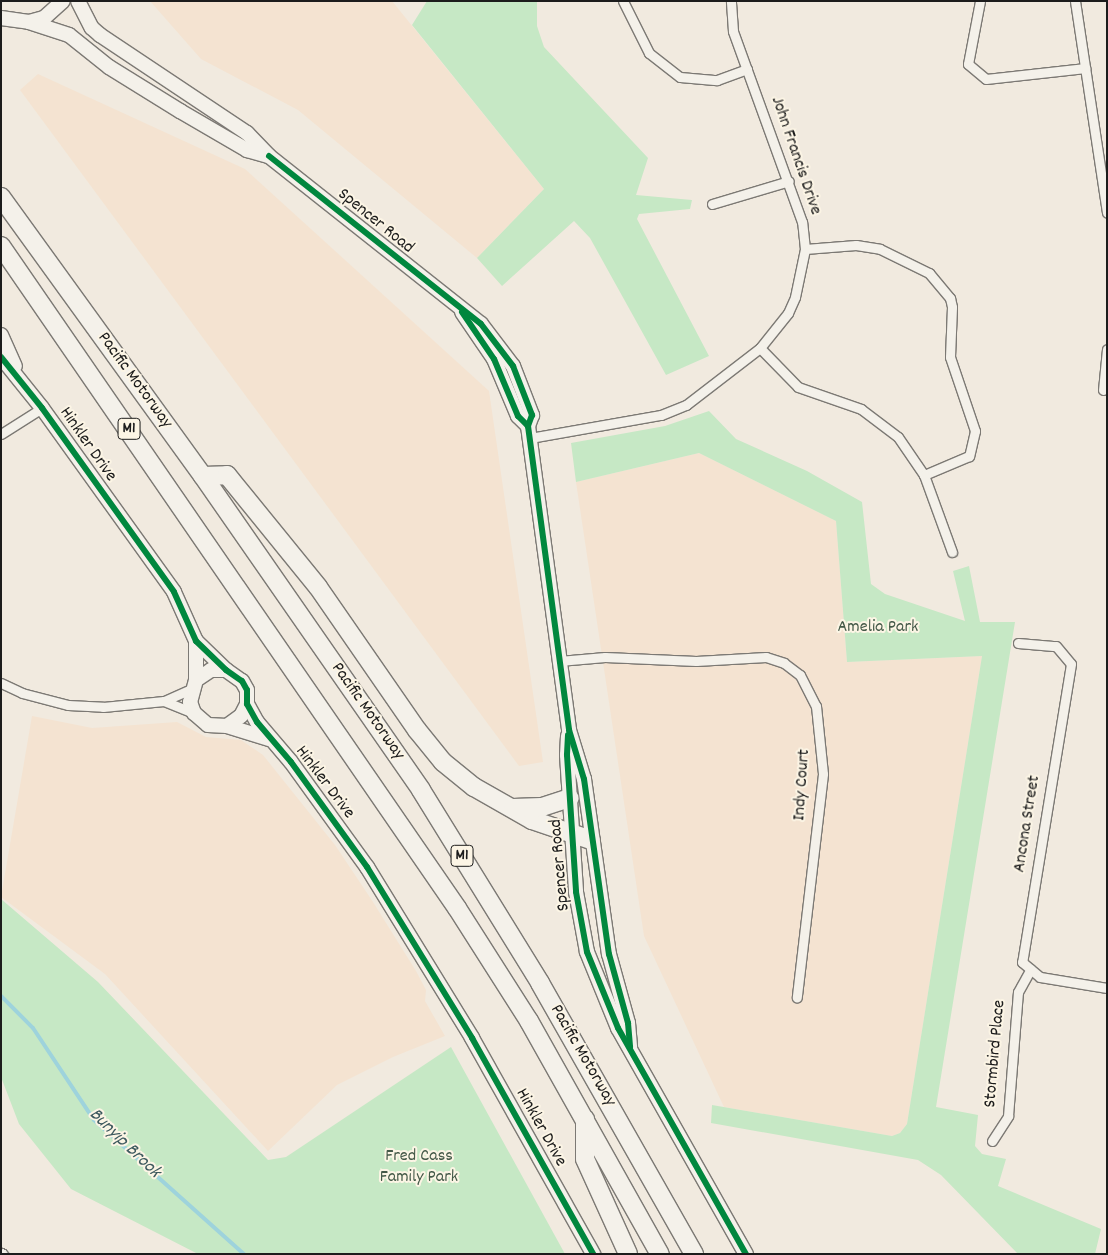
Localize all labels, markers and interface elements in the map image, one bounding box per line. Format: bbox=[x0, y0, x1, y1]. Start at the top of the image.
street label: John Francis Drive bbox=[765, 94, 825, 218]
street label: Spencer Road bbox=[332, 185, 418, 259]
street label: Pacific Motorway bbox=[92, 329, 176, 433]
street label: Hinkler Drive bbox=[54, 404, 120, 486]
road number: M1 bbox=[116, 416, 142, 442]
park label: Amelia Park bbox=[838, 617, 918, 639]
street label: Pacific Motorway bbox=[325, 659, 409, 765]
street label: Hinkler Drive bbox=[290, 742, 358, 824]
street label: Indy Court bbox=[790, 748, 816, 822]
street label: Ancona Street bbox=[1010, 774, 1046, 874]
street label: Spencer Road bbox=[546, 818, 576, 912]
road number: M1 bbox=[450, 842, 474, 869]
street label: Stormbird Place bbox=[981, 999, 1011, 1109]
street label: Pacific Motorway bbox=[544, 1001, 620, 1111]
street label: Hinkler Drive bbox=[510, 1085, 570, 1171]
water label: Bunyip Brook bbox=[83, 1104, 165, 1184]
park label: Fred Cass Family Park bbox=[380, 1147, 458, 1190]

